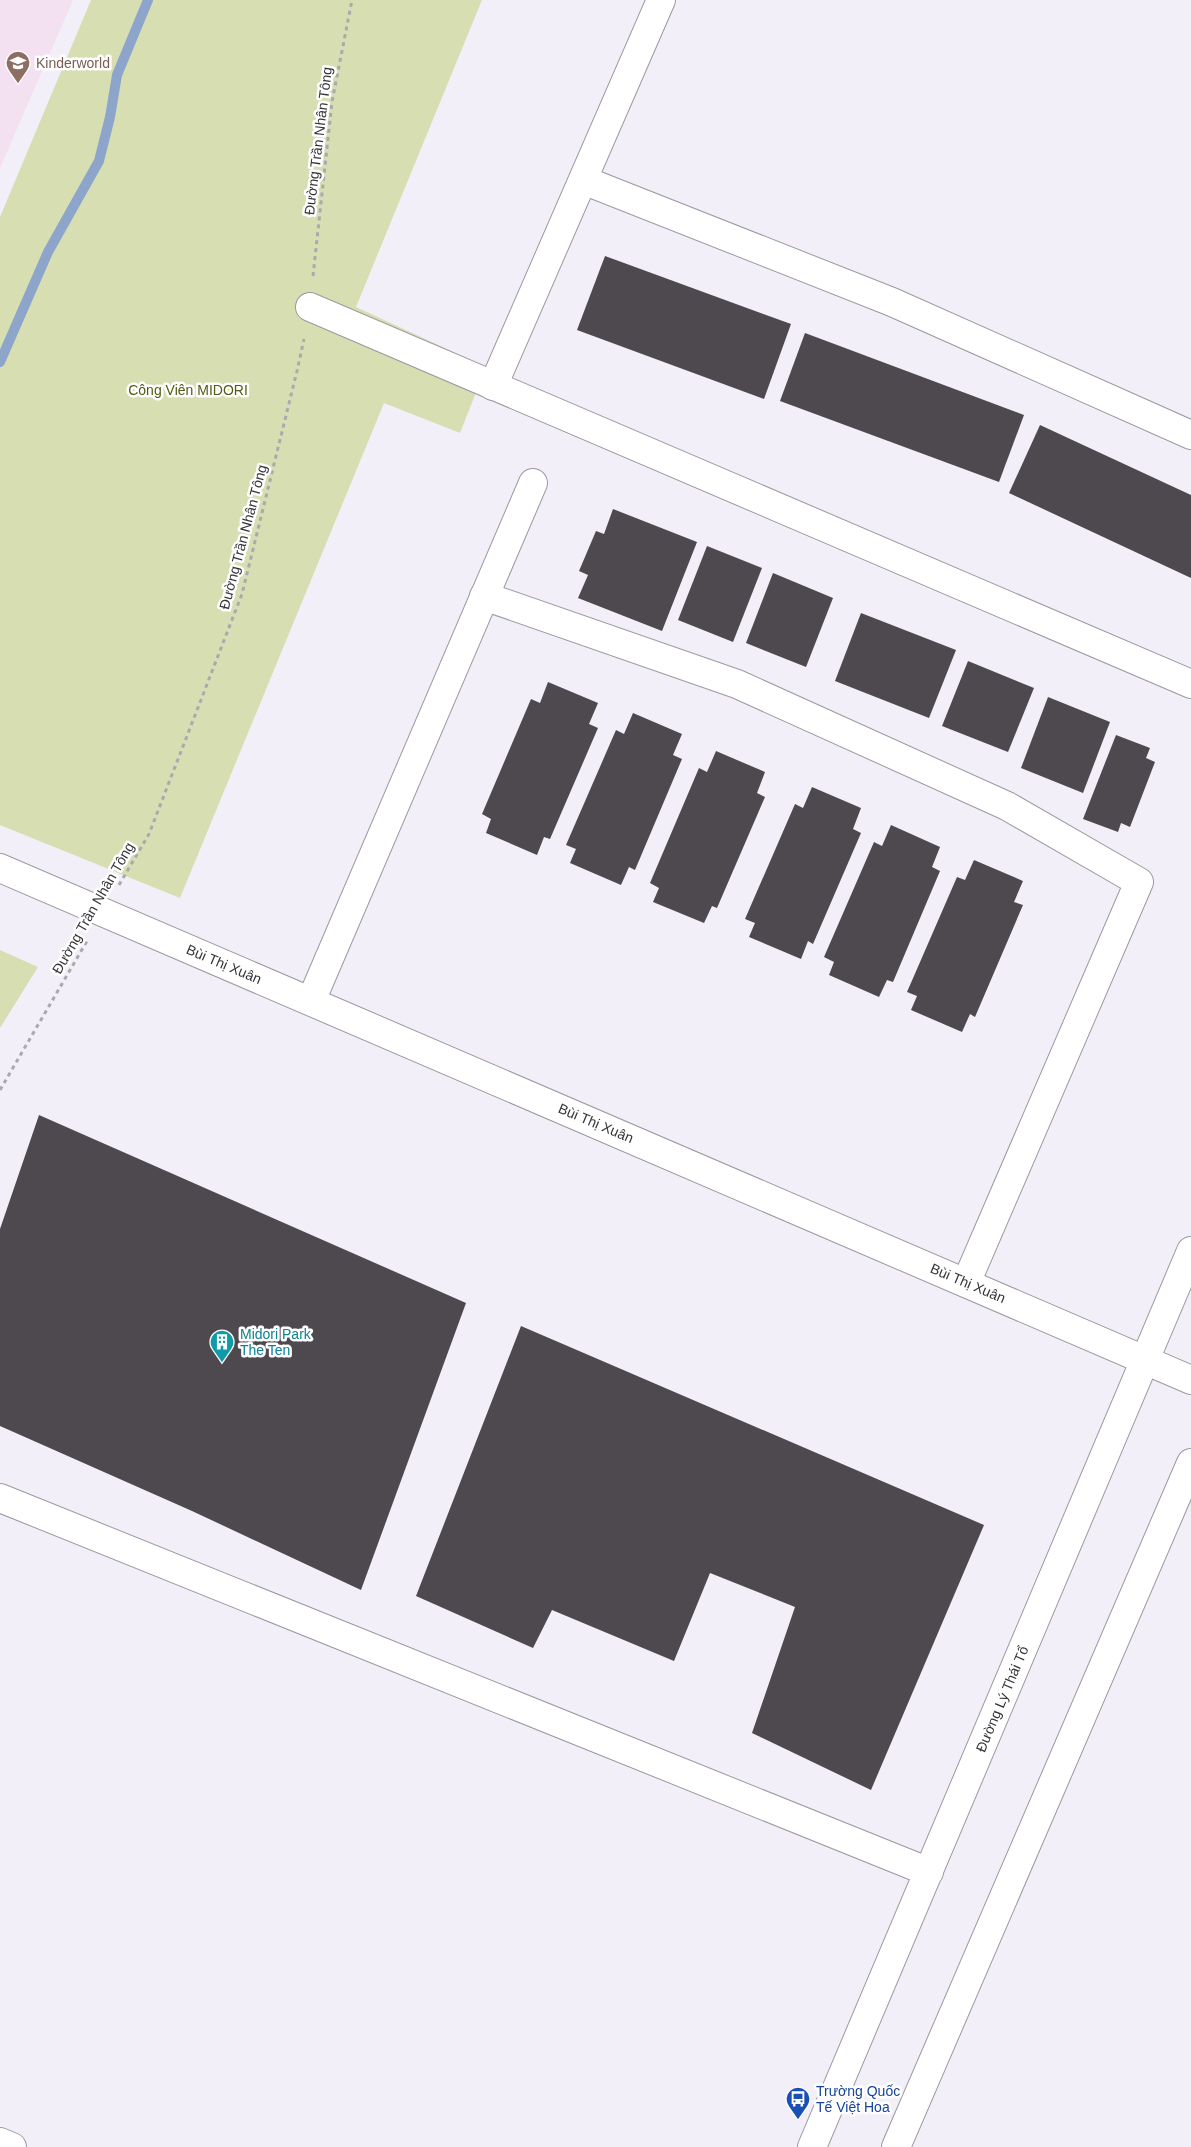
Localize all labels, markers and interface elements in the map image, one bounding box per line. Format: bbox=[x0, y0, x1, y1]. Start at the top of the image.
school or university icon: Kinderworld bbox=[5, 50, 31, 84]
place label: Kinderworld bbox=[36, 55, 110, 71]
street label: Đường Trần Nhân Tông bbox=[301, 66, 335, 216]
park label: Công Viên MIDORI bbox=[128, 382, 248, 398]
street label: Đường Trần Nhân Tông bbox=[216, 463, 270, 611]
street label: Đường Trần Nhân Tông bbox=[49, 839, 137, 977]
street label: Bùi Thị Xuân bbox=[184, 941, 264, 987]
street label: Bùi Thị Xuân bbox=[556, 1100, 636, 1146]
street label: Bùi Thị Xuân bbox=[928, 1260, 1008, 1306]
place label: Midori Park The Ten bbox=[240, 1326, 312, 1358]
building icon: Midori Park The Ten bbox=[209, 1329, 235, 1363]
street label: Đường Lý Thái Tổ bbox=[972, 1643, 1032, 1754]
place label: Trường Quốc Tế Việt Hoa bbox=[816, 2083, 900, 2115]
bus stop icon: Trường Quốc Tế Việt Hoa bbox=[785, 2086, 811, 2120]

